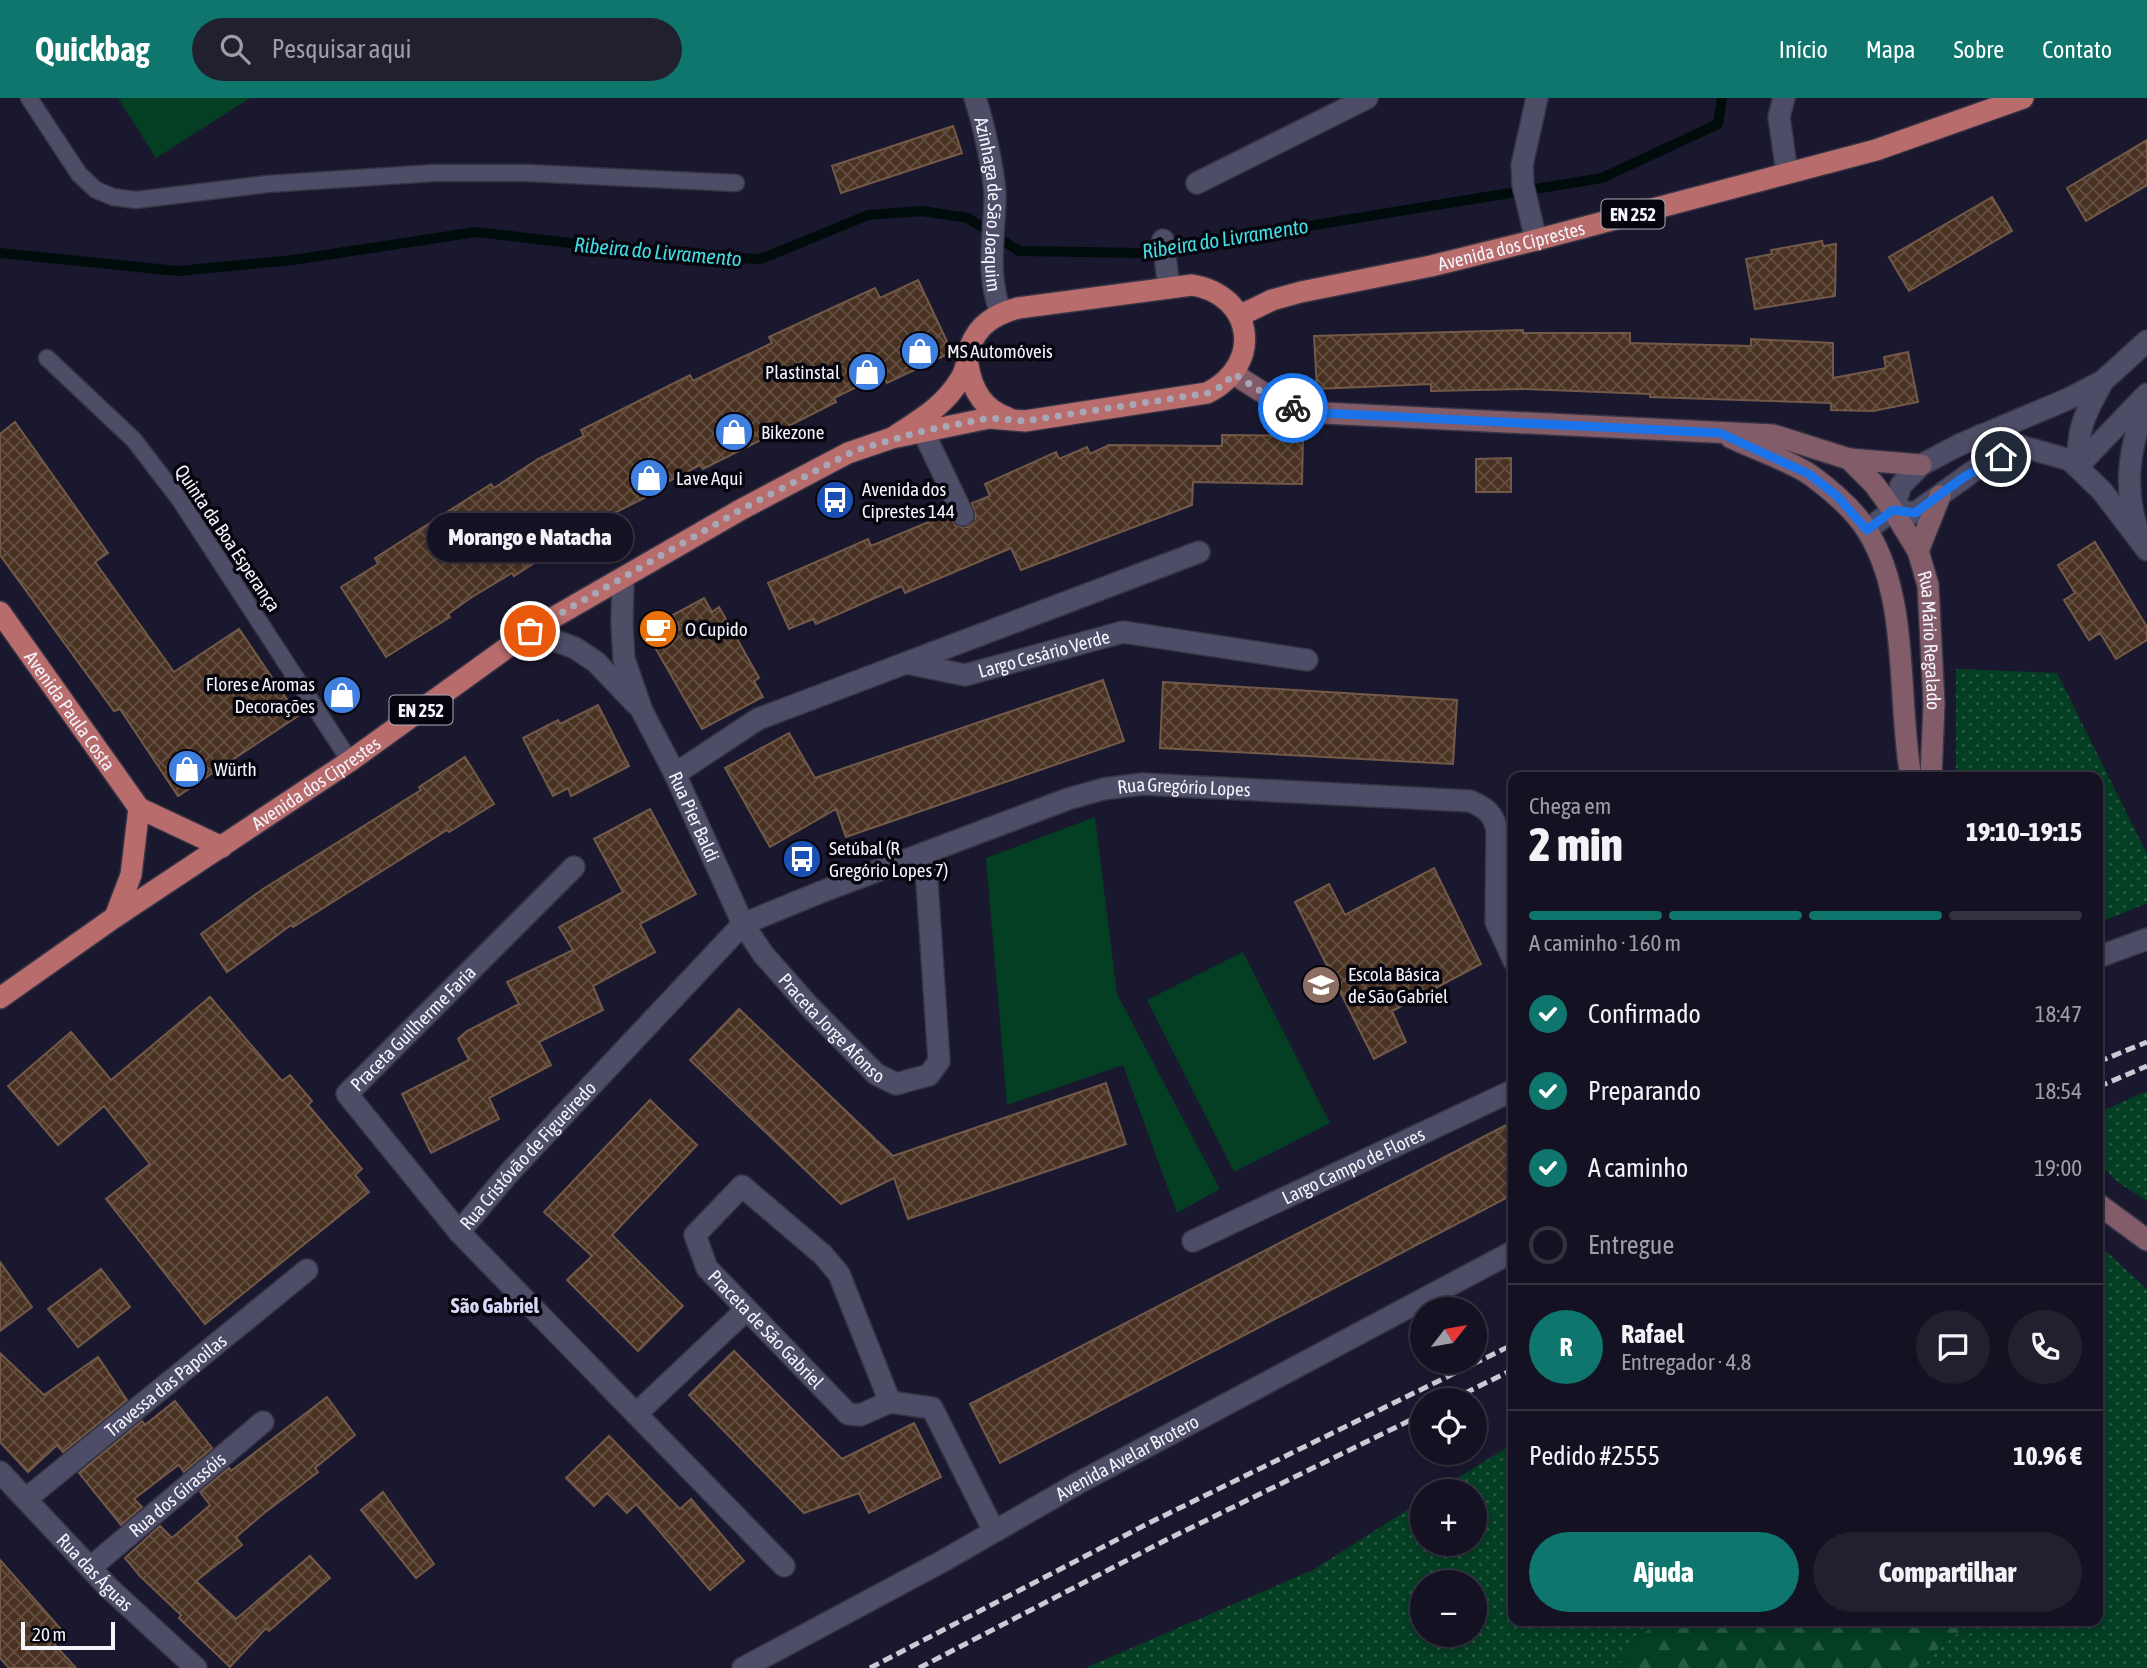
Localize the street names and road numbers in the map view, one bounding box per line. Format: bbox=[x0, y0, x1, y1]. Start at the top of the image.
street label: Azinhaga de São Joaquim bbox=[970, 114, 1006, 293]
road number: EN 252 bbox=[1602, 200, 1664, 229]
street label: Avenida dos Ciprestes bbox=[1436, 217, 1587, 275]
street label: Quinta da Boa Esperança bbox=[171, 460, 285, 616]
street label: Rua Mário Regalado bbox=[1913, 568, 1945, 711]
street label: Largo Cesário Verde bbox=[976, 625, 1112, 682]
street label: Avenida Paula Costa bbox=[20, 647, 120, 775]
road number: EN 252 bbox=[390, 696, 452, 724]
street label: Avenida dos Ciprestes bbox=[247, 732, 385, 834]
street label: Rua Pier Baldi bbox=[664, 768, 724, 865]
street label: Rua Gregório Lopes bbox=[1116, 773, 1251, 801]
street label: Praceta Guilherme Faria bbox=[346, 961, 480, 1095]
street label: Praceta Jorge Afonso bbox=[774, 969, 888, 1087]
street label: Rua Cristóvão de Figueiredo bbox=[455, 1077, 600, 1234]
street label: Largo Campo de Flores bbox=[1278, 1123, 1428, 1209]
street label: Praceta de São Gabriel bbox=[704, 1265, 828, 1393]
street label: Travessa das Papoilas bbox=[100, 1329, 231, 1441]
street label: Avenida Avelar Brotero bbox=[1051, 1410, 1202, 1505]
street label: Rua dos Girassóis bbox=[124, 1447, 230, 1541]
street label: Rua das Águas bbox=[52, 1529, 138, 1616]

